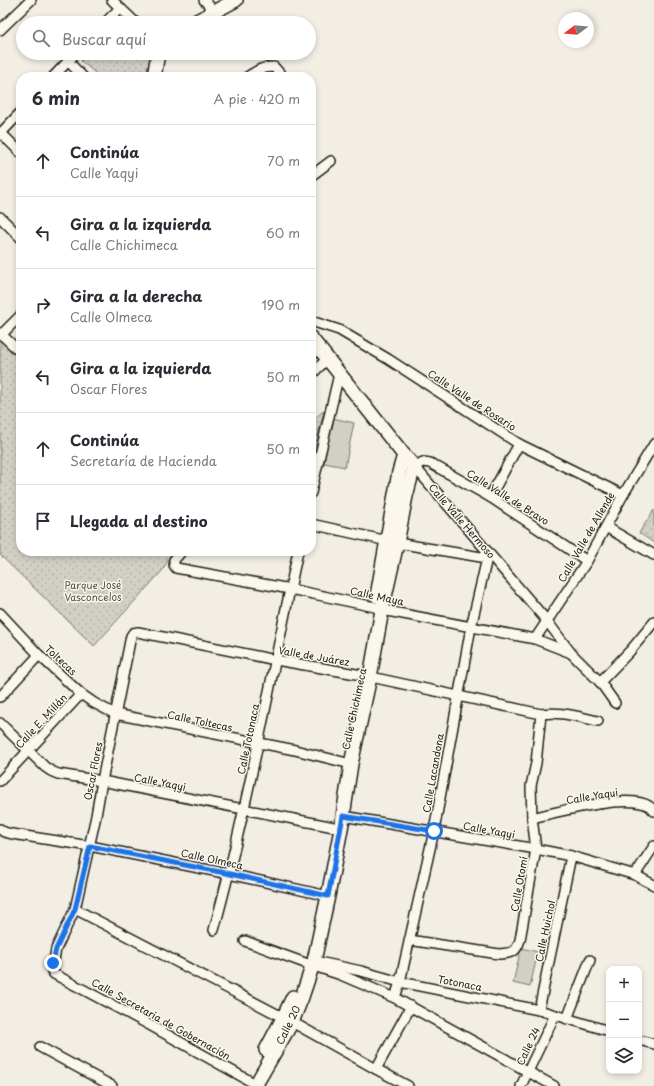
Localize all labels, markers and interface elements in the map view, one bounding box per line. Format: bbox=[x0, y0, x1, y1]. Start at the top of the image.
north arrow bbox=[558, 12, 594, 48]
search box bbox=[16, 16, 316, 60]
icon: search bbox=[30, 27, 52, 49]
text: Buscar aquí bbox=[62, 27, 146, 50]
text: 6 min bbox=[32, 85, 80, 111]
text: A pie · 420 m bbox=[214, 89, 300, 108]
text: Continúa bbox=[70, 140, 139, 163]
icon: ahead bbox=[32, 150, 54, 172]
text: 70 m bbox=[267, 151, 300, 170]
text: Calle Yaqyi bbox=[70, 163, 138, 182]
text: Gira a la izquierda bbox=[70, 212, 211, 235]
icon: left bbox=[32, 222, 54, 244]
text: 60 m bbox=[266, 223, 300, 242]
text: Calle Chichimeca bbox=[70, 235, 178, 254]
text: Gira a la derecha bbox=[70, 284, 202, 307]
icon: right bbox=[32, 294, 54, 316]
text: 190 m bbox=[261, 295, 300, 314]
text: Calle Olmeca bbox=[70, 307, 152, 326]
text: Gira a la izquierda bbox=[70, 356, 211, 379]
street label: Calle Valle de Rosario bbox=[425, 365, 520, 434]
icon: left bbox=[32, 366, 54, 388]
text: 50 m bbox=[266, 367, 300, 386]
text: Oscar Flores bbox=[70, 379, 147, 398]
text: Continúa bbox=[70, 428, 139, 451]
icon: ahead bbox=[32, 438, 54, 460]
text: 50 m bbox=[266, 439, 300, 458]
text: Secretaría de Hacienda bbox=[70, 451, 217, 470]
street label: Calle Valle de Bravo bbox=[464, 465, 553, 528]
street label: Calle Valle Hermoso bbox=[426, 480, 499, 562]
street label: Calle Valle de Allende bbox=[554, 489, 618, 585]
text: Llegada al destino bbox=[70, 509, 208, 532]
icon: arrive bbox=[32, 510, 54, 532]
park label: Parque José Vasconcelos bbox=[64, 577, 122, 604]
street label: Calle Maya bbox=[349, 582, 406, 609]
street label: Toltecas bbox=[42, 641, 81, 679]
street label: Valle de Juárez bbox=[277, 642, 351, 669]
street label: Calle Chichimeca bbox=[338, 666, 370, 751]
street label: Calle E. Millán bbox=[11, 690, 70, 751]
street label: Calle Totonaca bbox=[233, 702, 262, 776]
street label: Calle Toltecas bbox=[166, 706, 234, 735]
street label: Calle Lacandona bbox=[418, 732, 447, 814]
street label: Oscar Flores bbox=[79, 740, 106, 801]
street label: Calle Yaqyi bbox=[133, 769, 188, 794]
street label: Calle Yaqui bbox=[565, 784, 619, 807]
street label: Calle Yaqyi bbox=[462, 818, 517, 841]
route start bbox=[425, 822, 443, 840]
street label: Calle Olmeca bbox=[180, 845, 245, 873]
street label: Calle Otomí bbox=[506, 855, 531, 913]
street label: Calle Huichol bbox=[531, 899, 558, 963]
route end bbox=[44, 954, 62, 972]
map controls bbox=[606, 966, 642, 1074]
button: + bbox=[606, 966, 642, 1002]
street label: Totonaca bbox=[437, 971, 484, 994]
street label: Calle Secretaria de Gobernación bbox=[89, 974, 233, 1063]
button: − bbox=[606, 1002, 642, 1038]
street label: Calle 20 bbox=[272, 1003, 303, 1047]
street label: Calle 24 bbox=[512, 1024, 543, 1068]
button: layers bbox=[606, 1038, 642, 1074]

